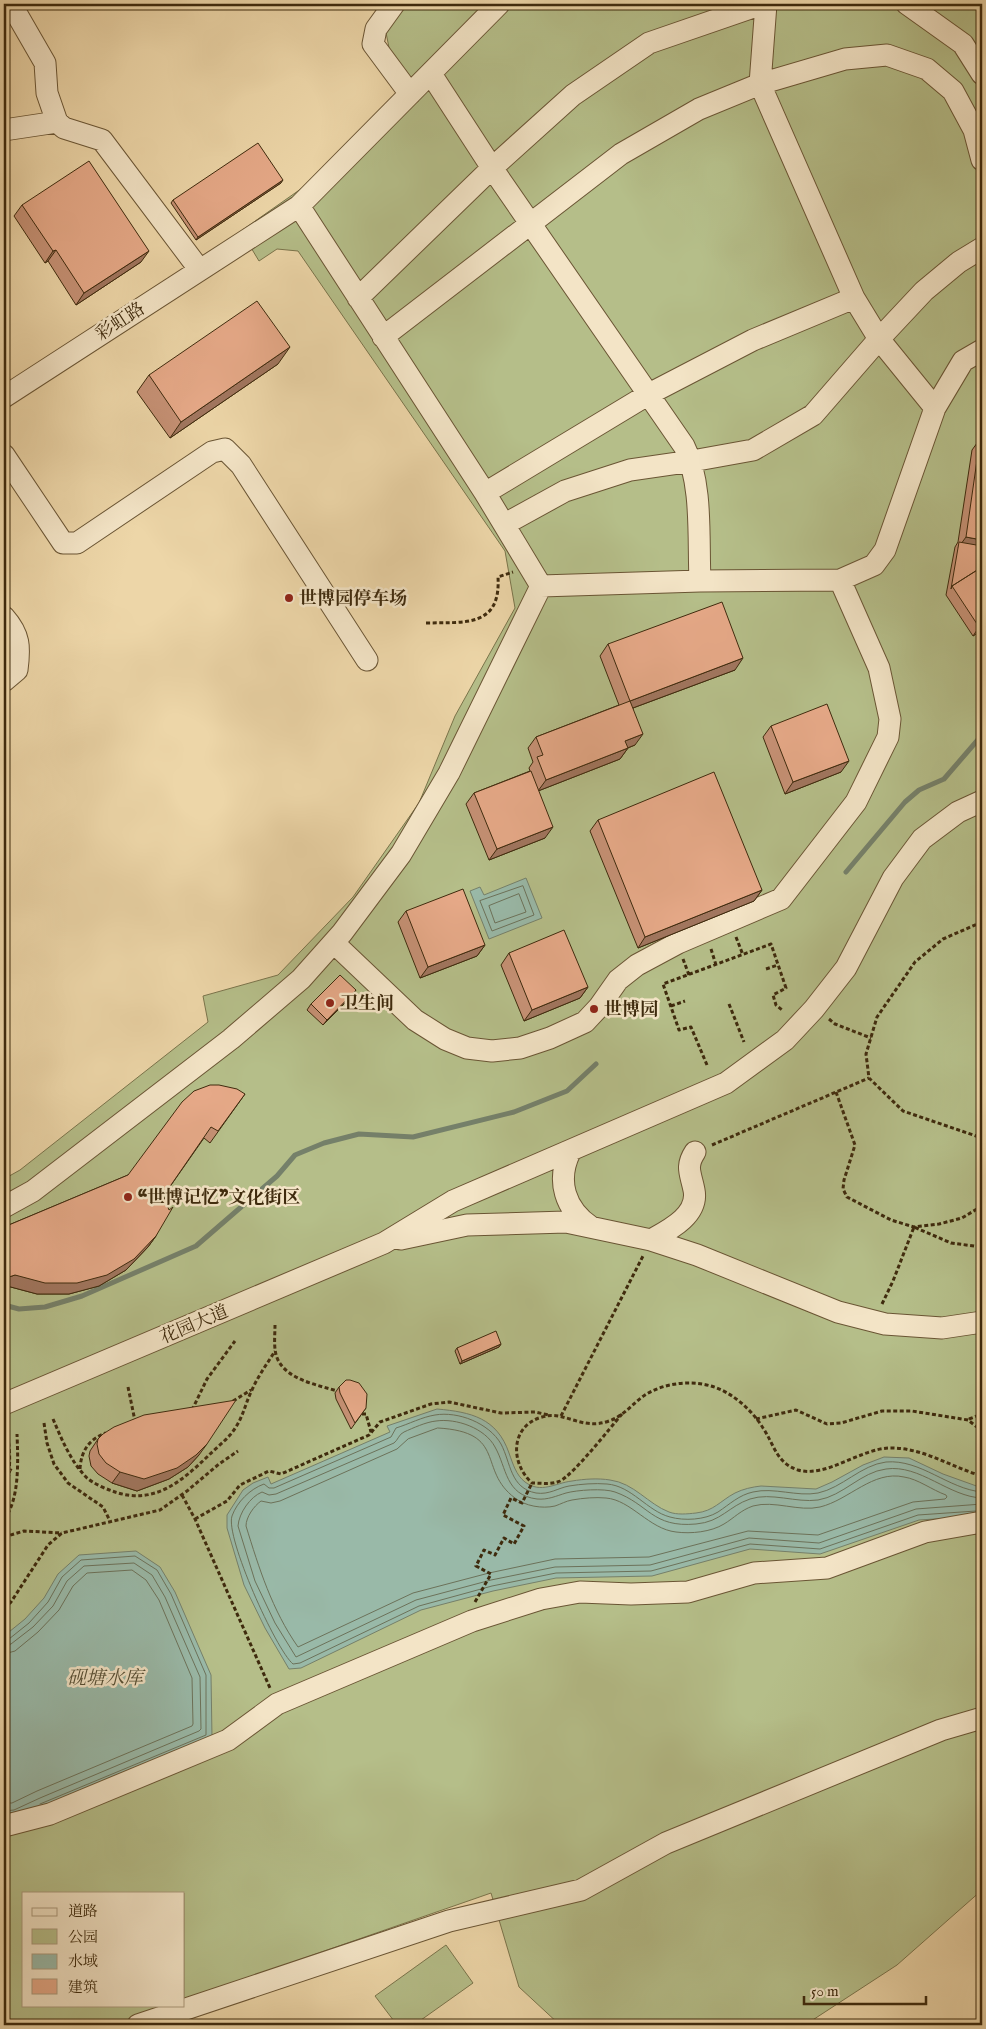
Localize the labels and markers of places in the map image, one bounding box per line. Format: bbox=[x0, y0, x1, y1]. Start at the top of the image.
place label: 世博园停车场 bbox=[299, 588, 407, 611]
marker: 世博园停车场 bbox=[283, 592, 295, 604]
place label: 卫生间 bbox=[340, 993, 394, 1016]
marker: 卫生间 bbox=[324, 997, 336, 1009]
place label: 世博园 bbox=[604, 999, 658, 1022]
marker: 世博园 bbox=[588, 1003, 600, 1015]
place label: “世博记忆”文化街区 bbox=[138, 1187, 300, 1210]
marker: “世博记忆”文化街区 bbox=[122, 1191, 134, 1203]

